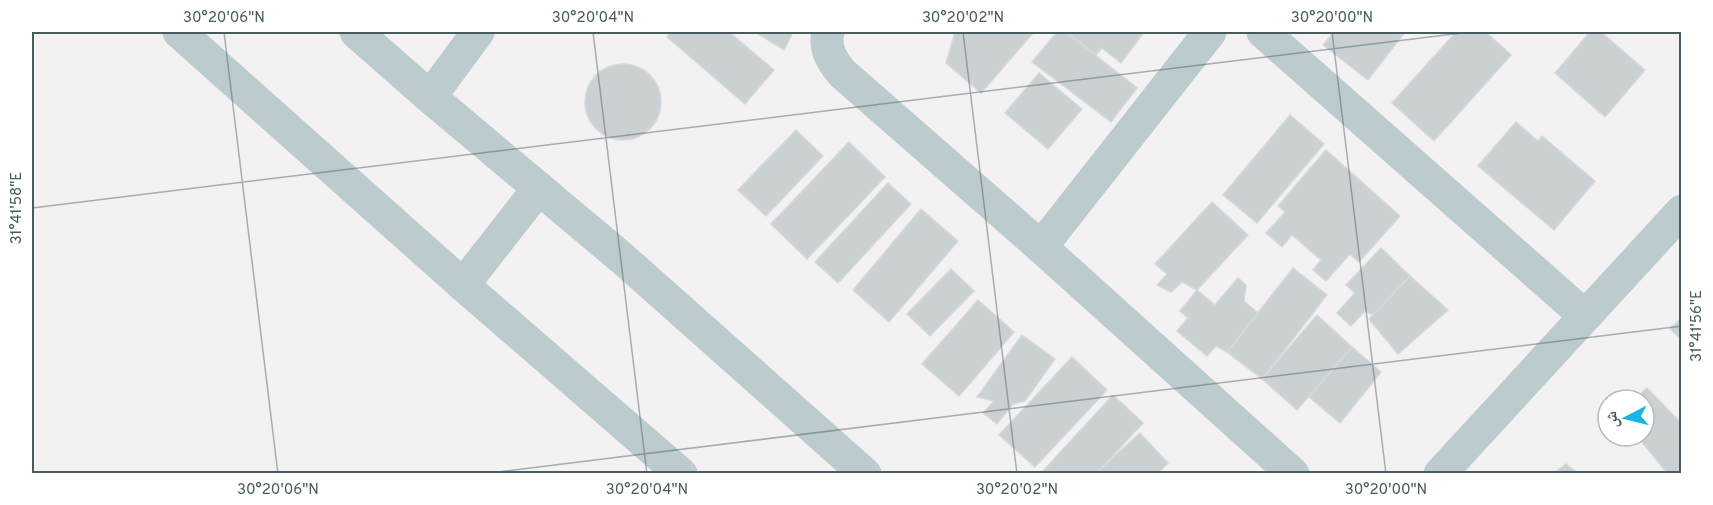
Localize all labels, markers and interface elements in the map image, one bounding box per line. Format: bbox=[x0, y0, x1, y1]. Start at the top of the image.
text: 30°20'06"N bbox=[183, 9, 265, 28]
text: 30°20'04"N bbox=[552, 9, 634, 28]
text: 30°20'02"N bbox=[922, 9, 1004, 28]
text: 30°20'00"N bbox=[1291, 9, 1373, 28]
text: 31°41'58"E bbox=[8, 172, 27, 244]
text: 31°41'56"E bbox=[1688, 290, 1707, 362]
north arrow bbox=[1596, 388, 1656, 448]
text: ش bbox=[1602, 410, 1624, 429]
text: 30°20'06"N bbox=[237, 481, 319, 500]
text: 30°20'04"N bbox=[606, 481, 688, 500]
text: 30°20'02"N bbox=[976, 481, 1058, 500]
text: 30°20'00"N bbox=[1345, 481, 1427, 500]

